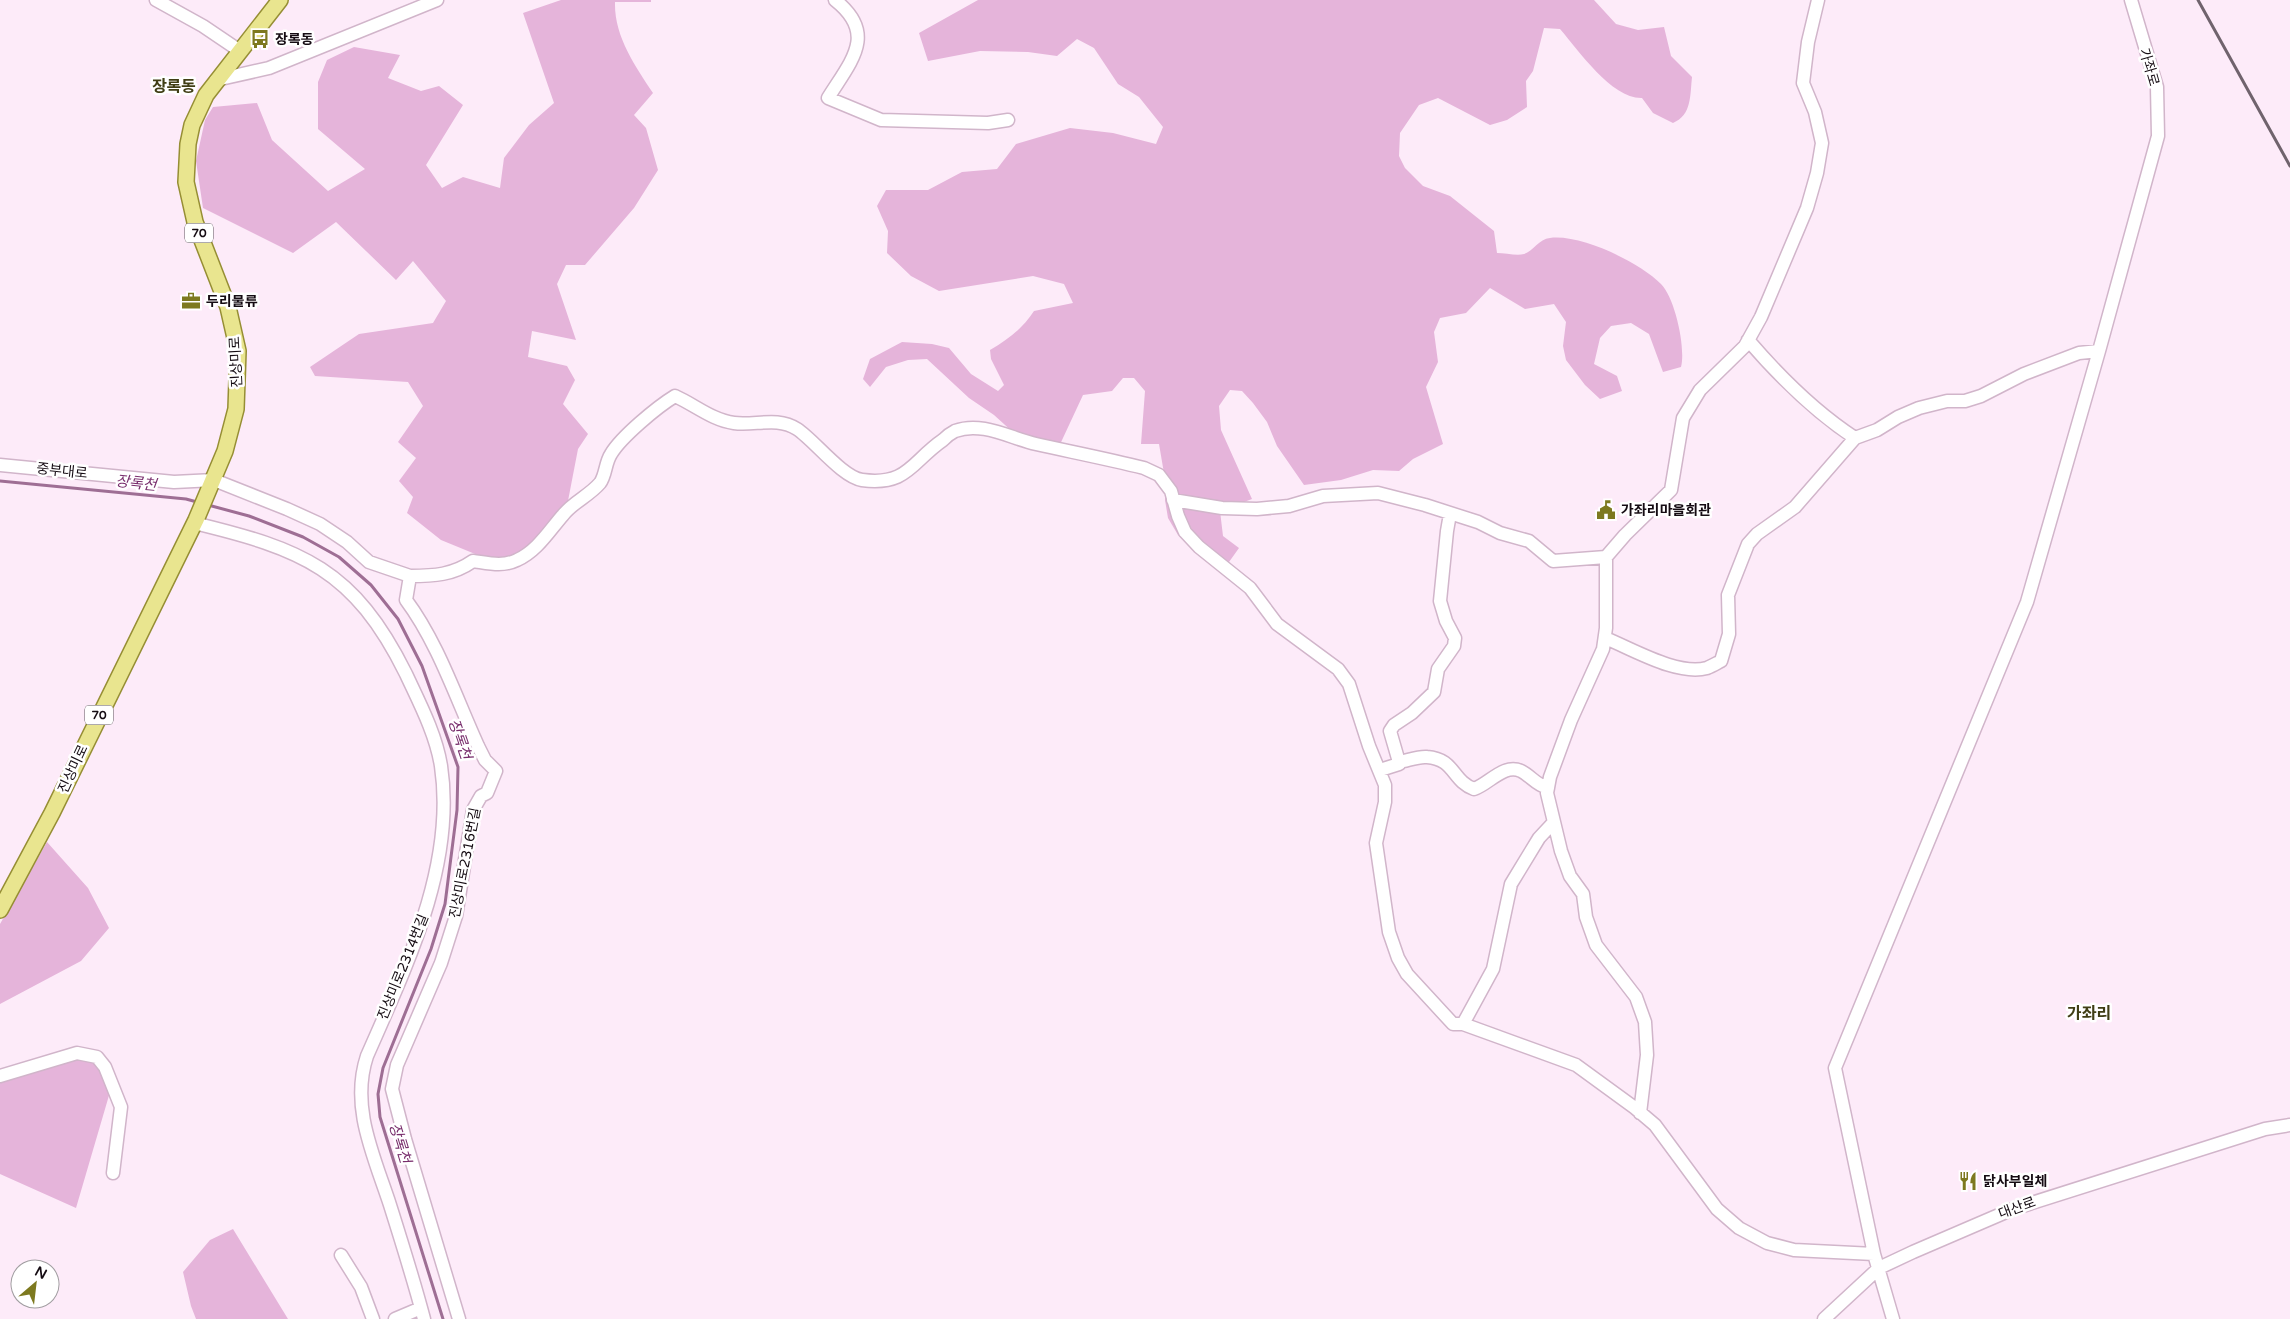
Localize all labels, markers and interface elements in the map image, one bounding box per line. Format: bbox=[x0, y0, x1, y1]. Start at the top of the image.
bus stop icon: 장록동 bbox=[249, 28, 271, 50]
place label: 장록동 bbox=[275, 31, 314, 48]
street label: 가좌로 bbox=[2136, 46, 2163, 88]
district label: 장록동 bbox=[152, 77, 196, 97]
road number: 70 bbox=[185, 224, 213, 242]
office icon: 두리물류 bbox=[180, 290, 202, 312]
place label: 두리물류 bbox=[206, 293, 258, 310]
street label: 진상미로 bbox=[226, 336, 246, 388]
street label: 중부대로 bbox=[35, 460, 89, 482]
water label: 장록천 bbox=[114, 472, 160, 494]
public building icon: 가좌리마을회관 bbox=[1595, 499, 1617, 521]
place label: 가좌리마을회관 bbox=[1621, 502, 1711, 519]
road number: 70 bbox=[85, 706, 113, 724]
water label: 장록천 bbox=[445, 716, 476, 764]
street label: 진상미로 bbox=[54, 742, 92, 796]
street label: 진상미로2316번길 bbox=[446, 806, 484, 920]
street label: 진상미로2314번길 bbox=[374, 912, 432, 1022]
district label: 가좌리 bbox=[2067, 1004, 2111, 1024]
water label: 장록천 bbox=[385, 1121, 415, 1168]
restaurant icon: 닭사부일체 bbox=[1957, 1170, 1979, 1192]
place label: 닭사부일체 bbox=[1983, 1173, 2047, 1190]
street label: 대산로 bbox=[1996, 1193, 2038, 1223]
north arrow bbox=[10, 1259, 60, 1309]
text: N bbox=[32, 1263, 50, 1283]

